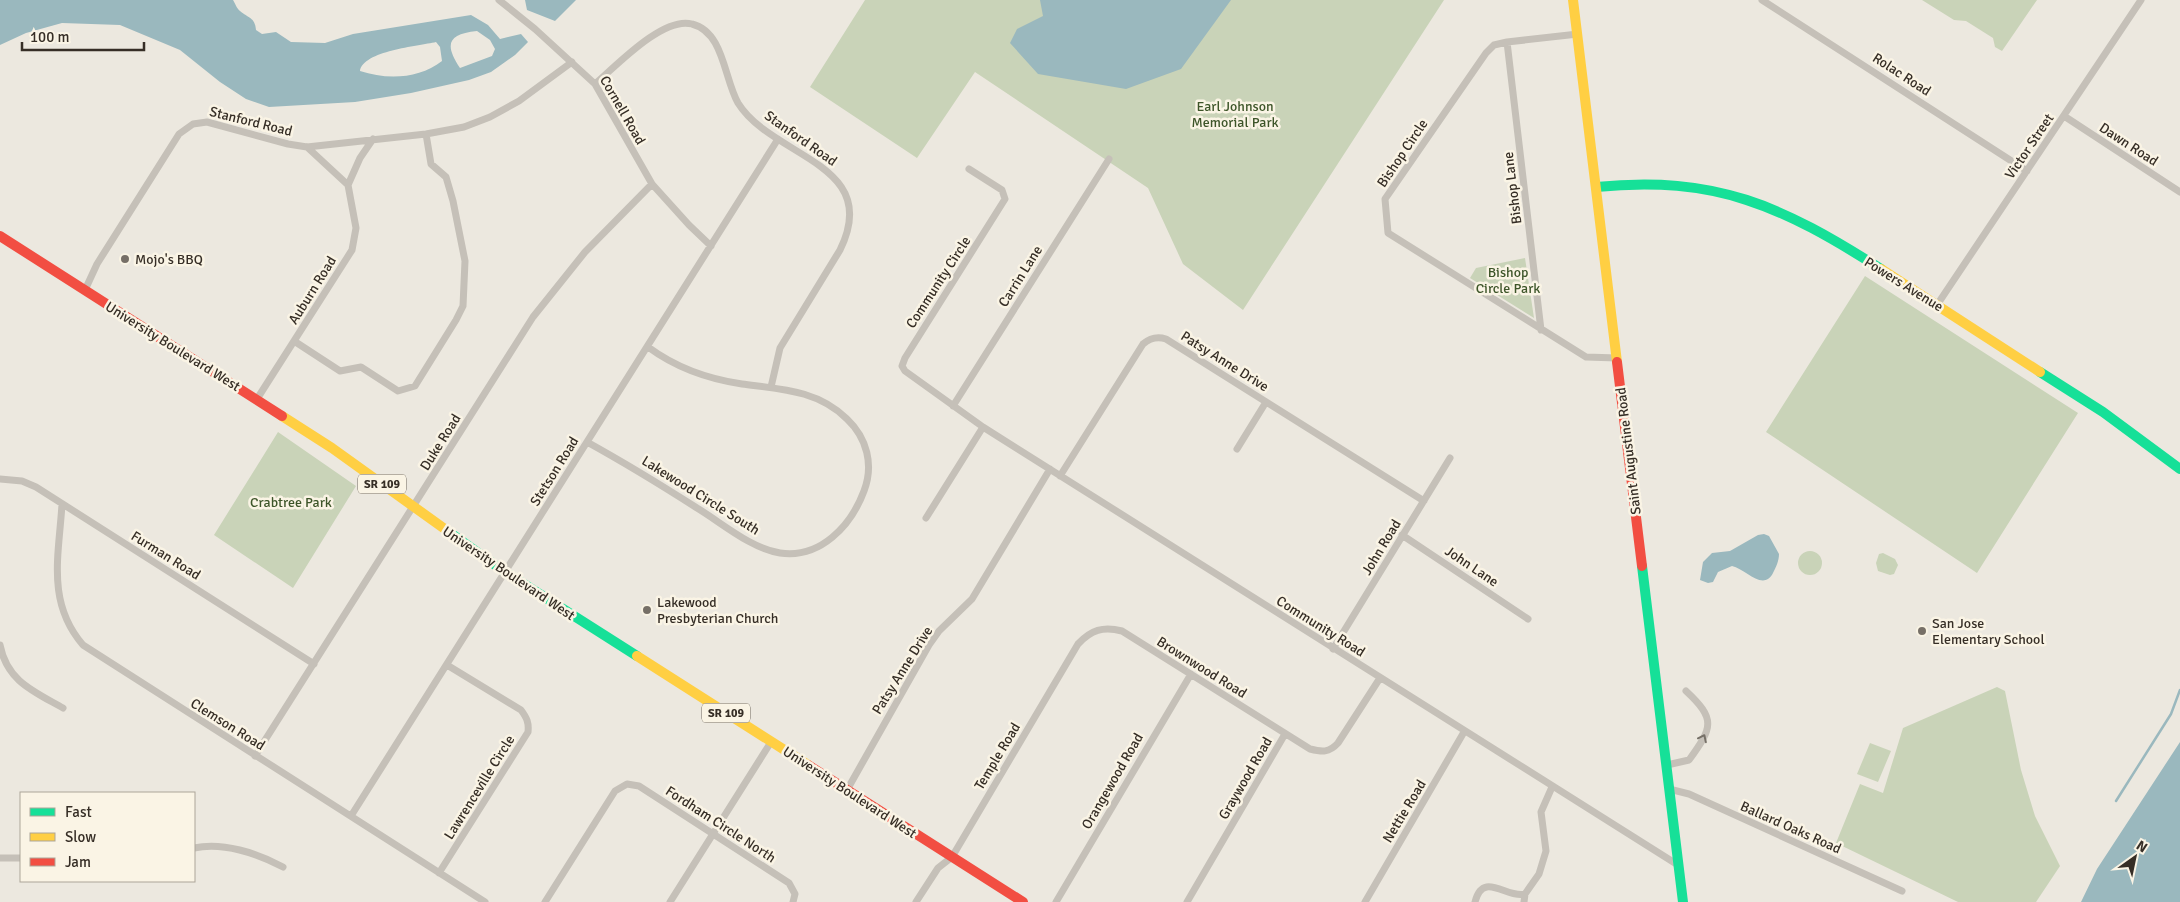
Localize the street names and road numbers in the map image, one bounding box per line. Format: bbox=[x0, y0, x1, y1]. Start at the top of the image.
street label: Rolac Road bbox=[1869, 49, 1934, 100]
street label: Cornell Road bbox=[596, 73, 649, 148]
street label: Stanford Road bbox=[208, 103, 294, 140]
street label: Stanford Road bbox=[761, 107, 840, 170]
street label: Victor Street bbox=[2001, 110, 2058, 182]
street label: Bishop Circle bbox=[1373, 116, 1431, 191]
street label: Dawn Road bbox=[2096, 119, 2161, 170]
street label: Bishop Lane bbox=[1500, 151, 1525, 225]
street label: Community Circle bbox=[902, 233, 974, 331]
street label: Carrin Lane bbox=[995, 242, 1046, 310]
street label: Auburn Road bbox=[285, 253, 340, 327]
street label: Powers Avenue bbox=[1861, 253, 1946, 315]
street label: University Boulevard West bbox=[102, 298, 243, 395]
street label: Patsy Anne Drive bbox=[1178, 328, 1272, 395]
street label: Saint Augustine Road bbox=[1612, 386, 1645, 516]
street label: Duke Road bbox=[416, 411, 464, 474]
street label: Stetson Road bbox=[526, 433, 582, 509]
street label: Lakewood Circle South bbox=[639, 452, 763, 539]
road number: SR 109 bbox=[358, 474, 406, 494]
street label: John Road bbox=[1358, 516, 1405, 578]
street label: University Boulevard West bbox=[439, 523, 578, 624]
street label: Furman Road bbox=[128, 527, 204, 583]
street label: John Lane bbox=[1442, 542, 1502, 590]
street label: Community Road bbox=[1273, 592, 1368, 661]
street label: Patsy Anne Drive bbox=[869, 623, 936, 717]
street label: Brownwood Road bbox=[1154, 633, 1250, 702]
street label: Clemson Road bbox=[187, 695, 268, 754]
road number: SR 109 bbox=[702, 704, 750, 722]
street label: Temple Road bbox=[971, 720, 1024, 793]
street label: Orangewood Road bbox=[1078, 730, 1147, 832]
street label: Lawrenceville Circle bbox=[440, 732, 518, 843]
street label: Graywood Road bbox=[1215, 734, 1276, 823]
street label: University Boulevard West bbox=[780, 743, 920, 842]
street label: Nettie Road bbox=[1379, 777, 1430, 846]
street label: Fordham Circle North bbox=[662, 782, 779, 866]
street label: Ballard Oaks Road bbox=[1738, 798, 1844, 857]

